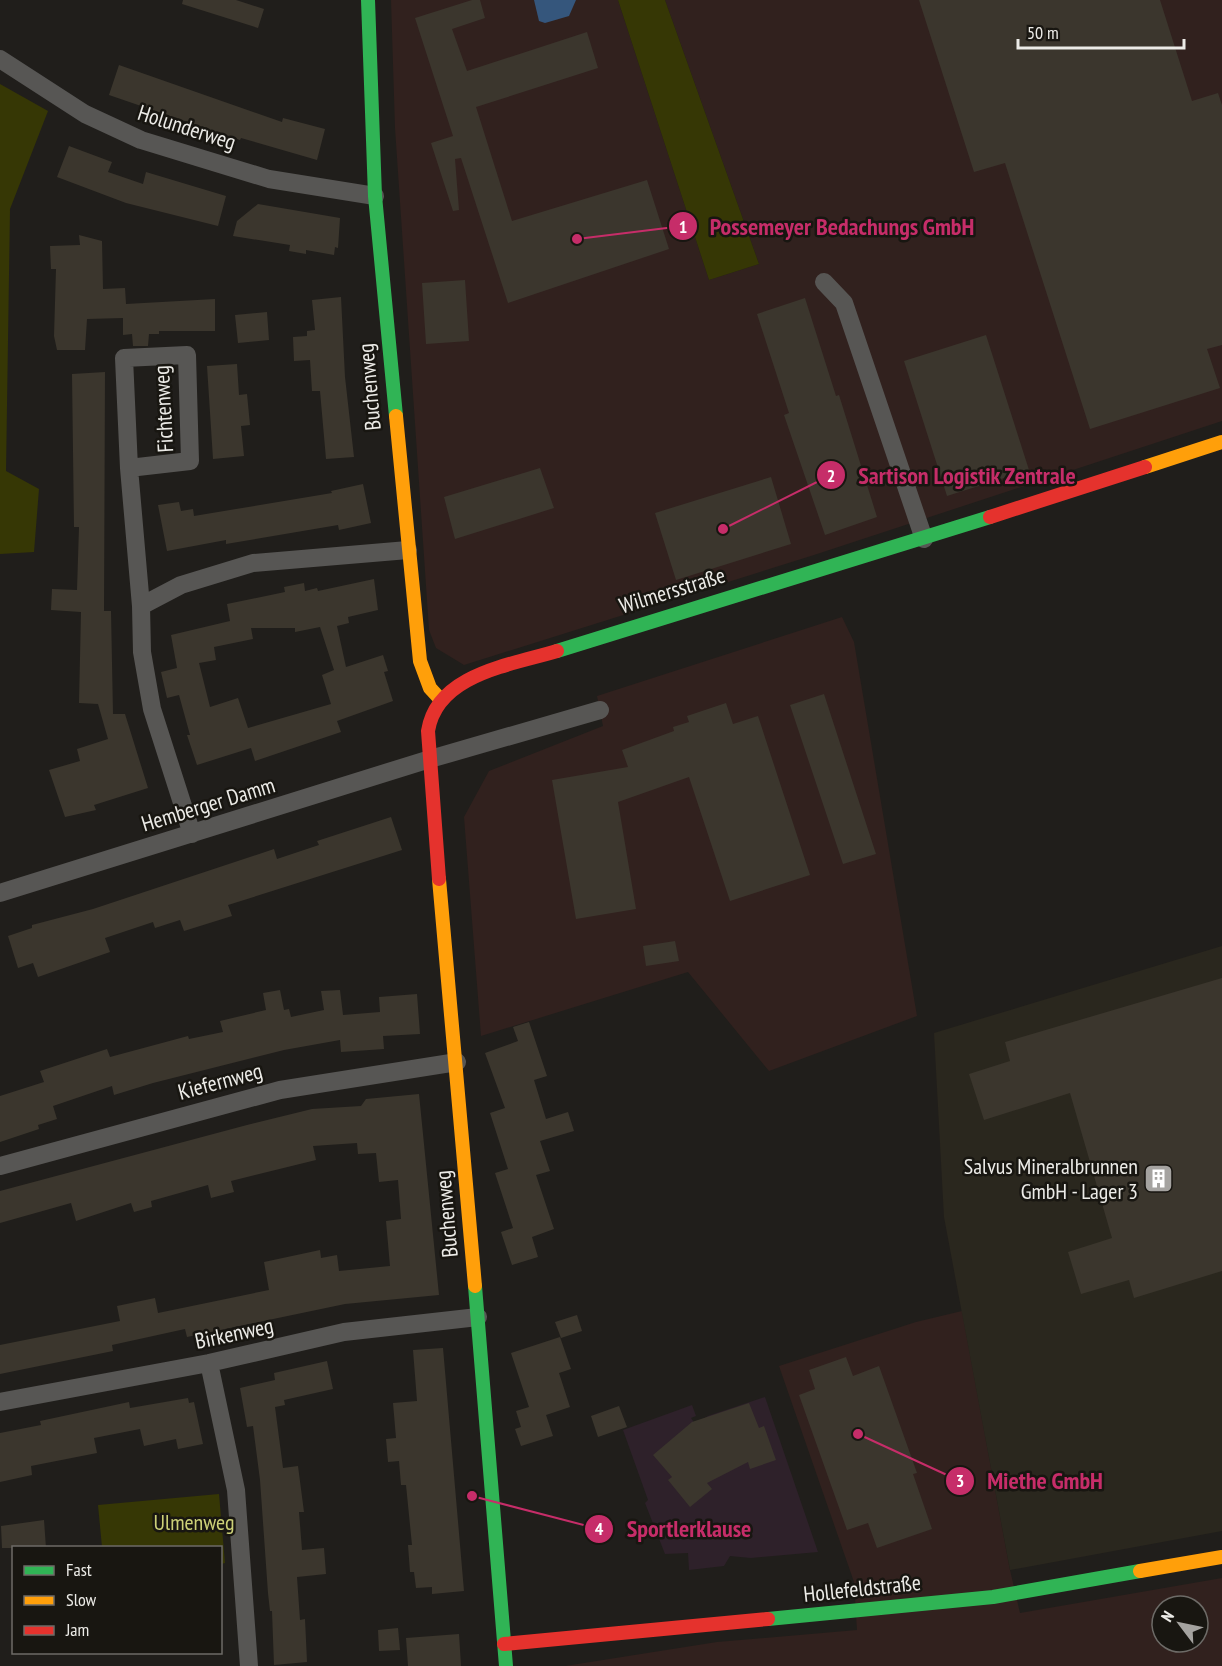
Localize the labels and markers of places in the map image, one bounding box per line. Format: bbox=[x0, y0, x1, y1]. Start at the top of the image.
callout: Possemeyer Bedachungs GmbH bbox=[668, 205, 987, 247]
callout: Sartison Logistik Zentrale bbox=[816, 454, 1088, 496]
place label: Salvus Mineralbrunnen GmbH - Lager 3 bbox=[964, 1152, 1138, 1205]
building icon: Salvus Mineralbrunnen GmbH - Lager 3 bbox=[1143, 1163, 1175, 1195]
callout: Miethe GmbH bbox=[945, 1460, 1115, 1502]
callout: Sportlerklause bbox=[584, 1508, 763, 1550]

